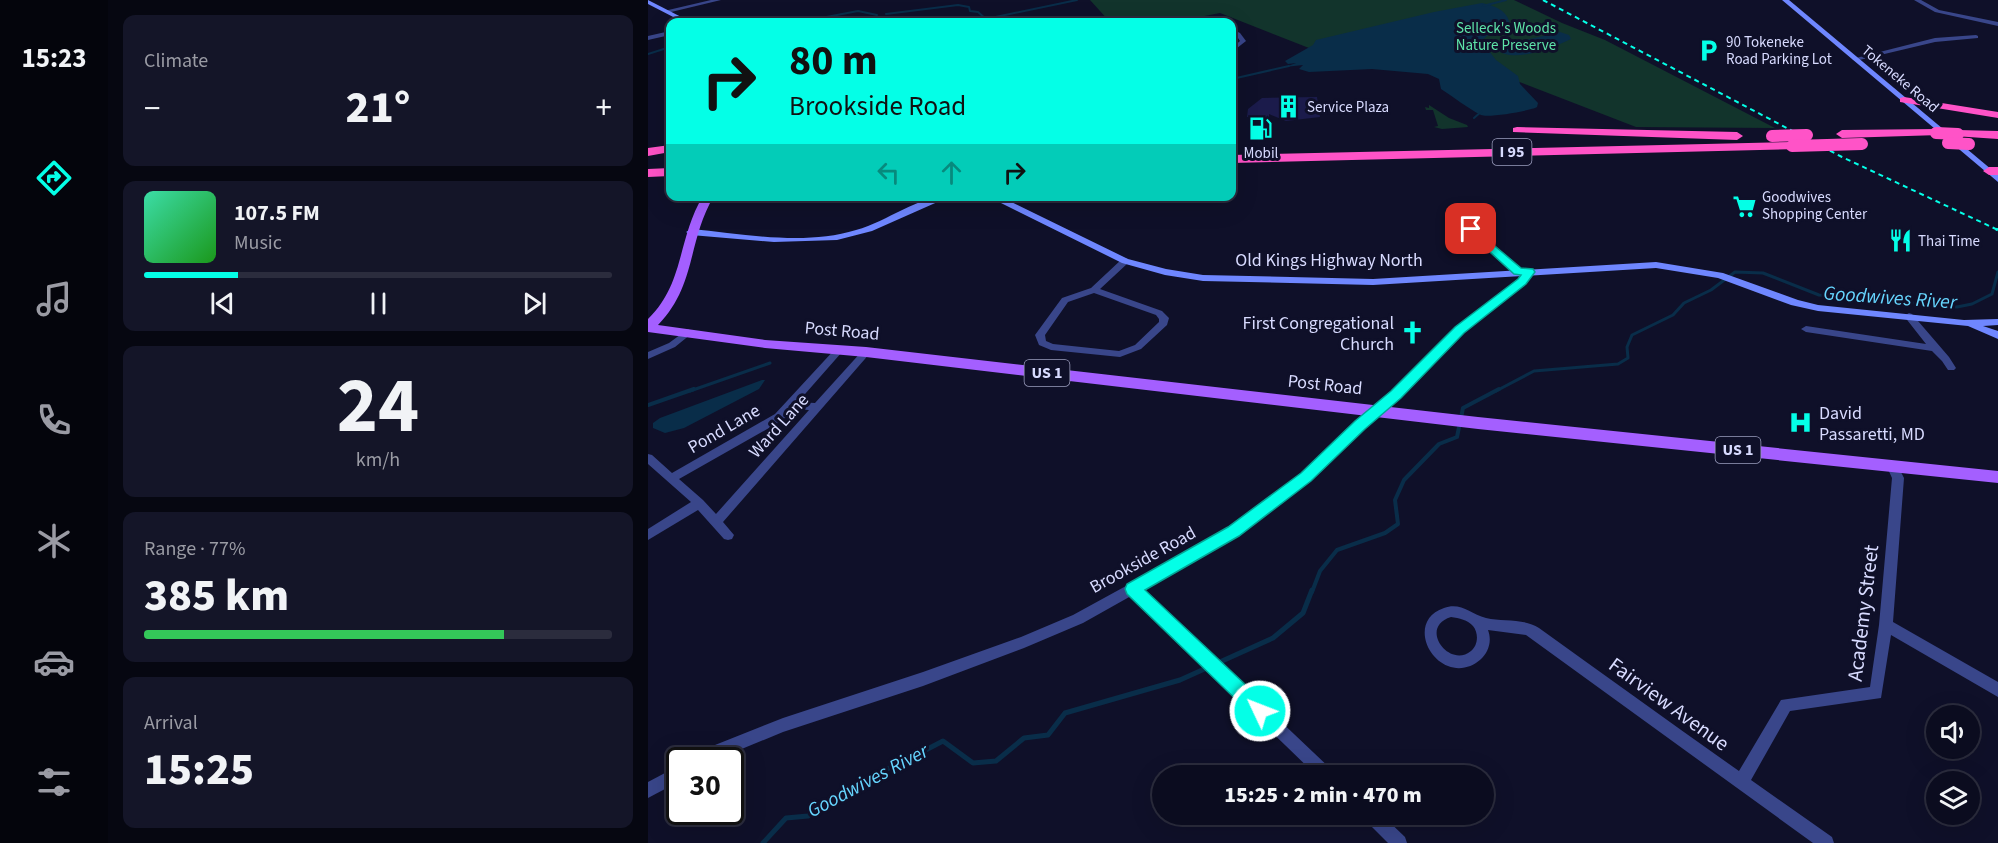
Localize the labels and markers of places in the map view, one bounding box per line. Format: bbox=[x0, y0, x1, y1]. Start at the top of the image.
place label: 90 Tokeneke Road Parking Lot bbox=[1726, 32, 1832, 70]
parking icon: 90 Tokeneke Road Parking Lot bbox=[1695, 38, 1721, 64]
building icon: Service Plaza bbox=[1276, 94, 1302, 120]
place label: Service Plaza bbox=[1307, 97, 1389, 118]
fuel station icon: Mobil bbox=[1248, 116, 1274, 142]
place label: Mobil bbox=[1244, 143, 1279, 164]
place label: Goodwives Shopping Center bbox=[1762, 187, 1868, 225]
supermarket icon: Goodwives Shopping Center bbox=[1731, 193, 1757, 219]
pin bbox=[1445, 203, 1496, 254]
restaurant icon: Thai Time bbox=[1887, 228, 1913, 254]
place label: Thai Time bbox=[1918, 231, 1980, 252]
place label: First Congregational Church bbox=[1242, 311, 1394, 357]
church icon: First Congregational Church bbox=[1399, 320, 1425, 346]
place label: David Passaretti, MD bbox=[1819, 401, 1925, 447]
hospital icon: David Passaretti, MD bbox=[1788, 410, 1814, 436]

